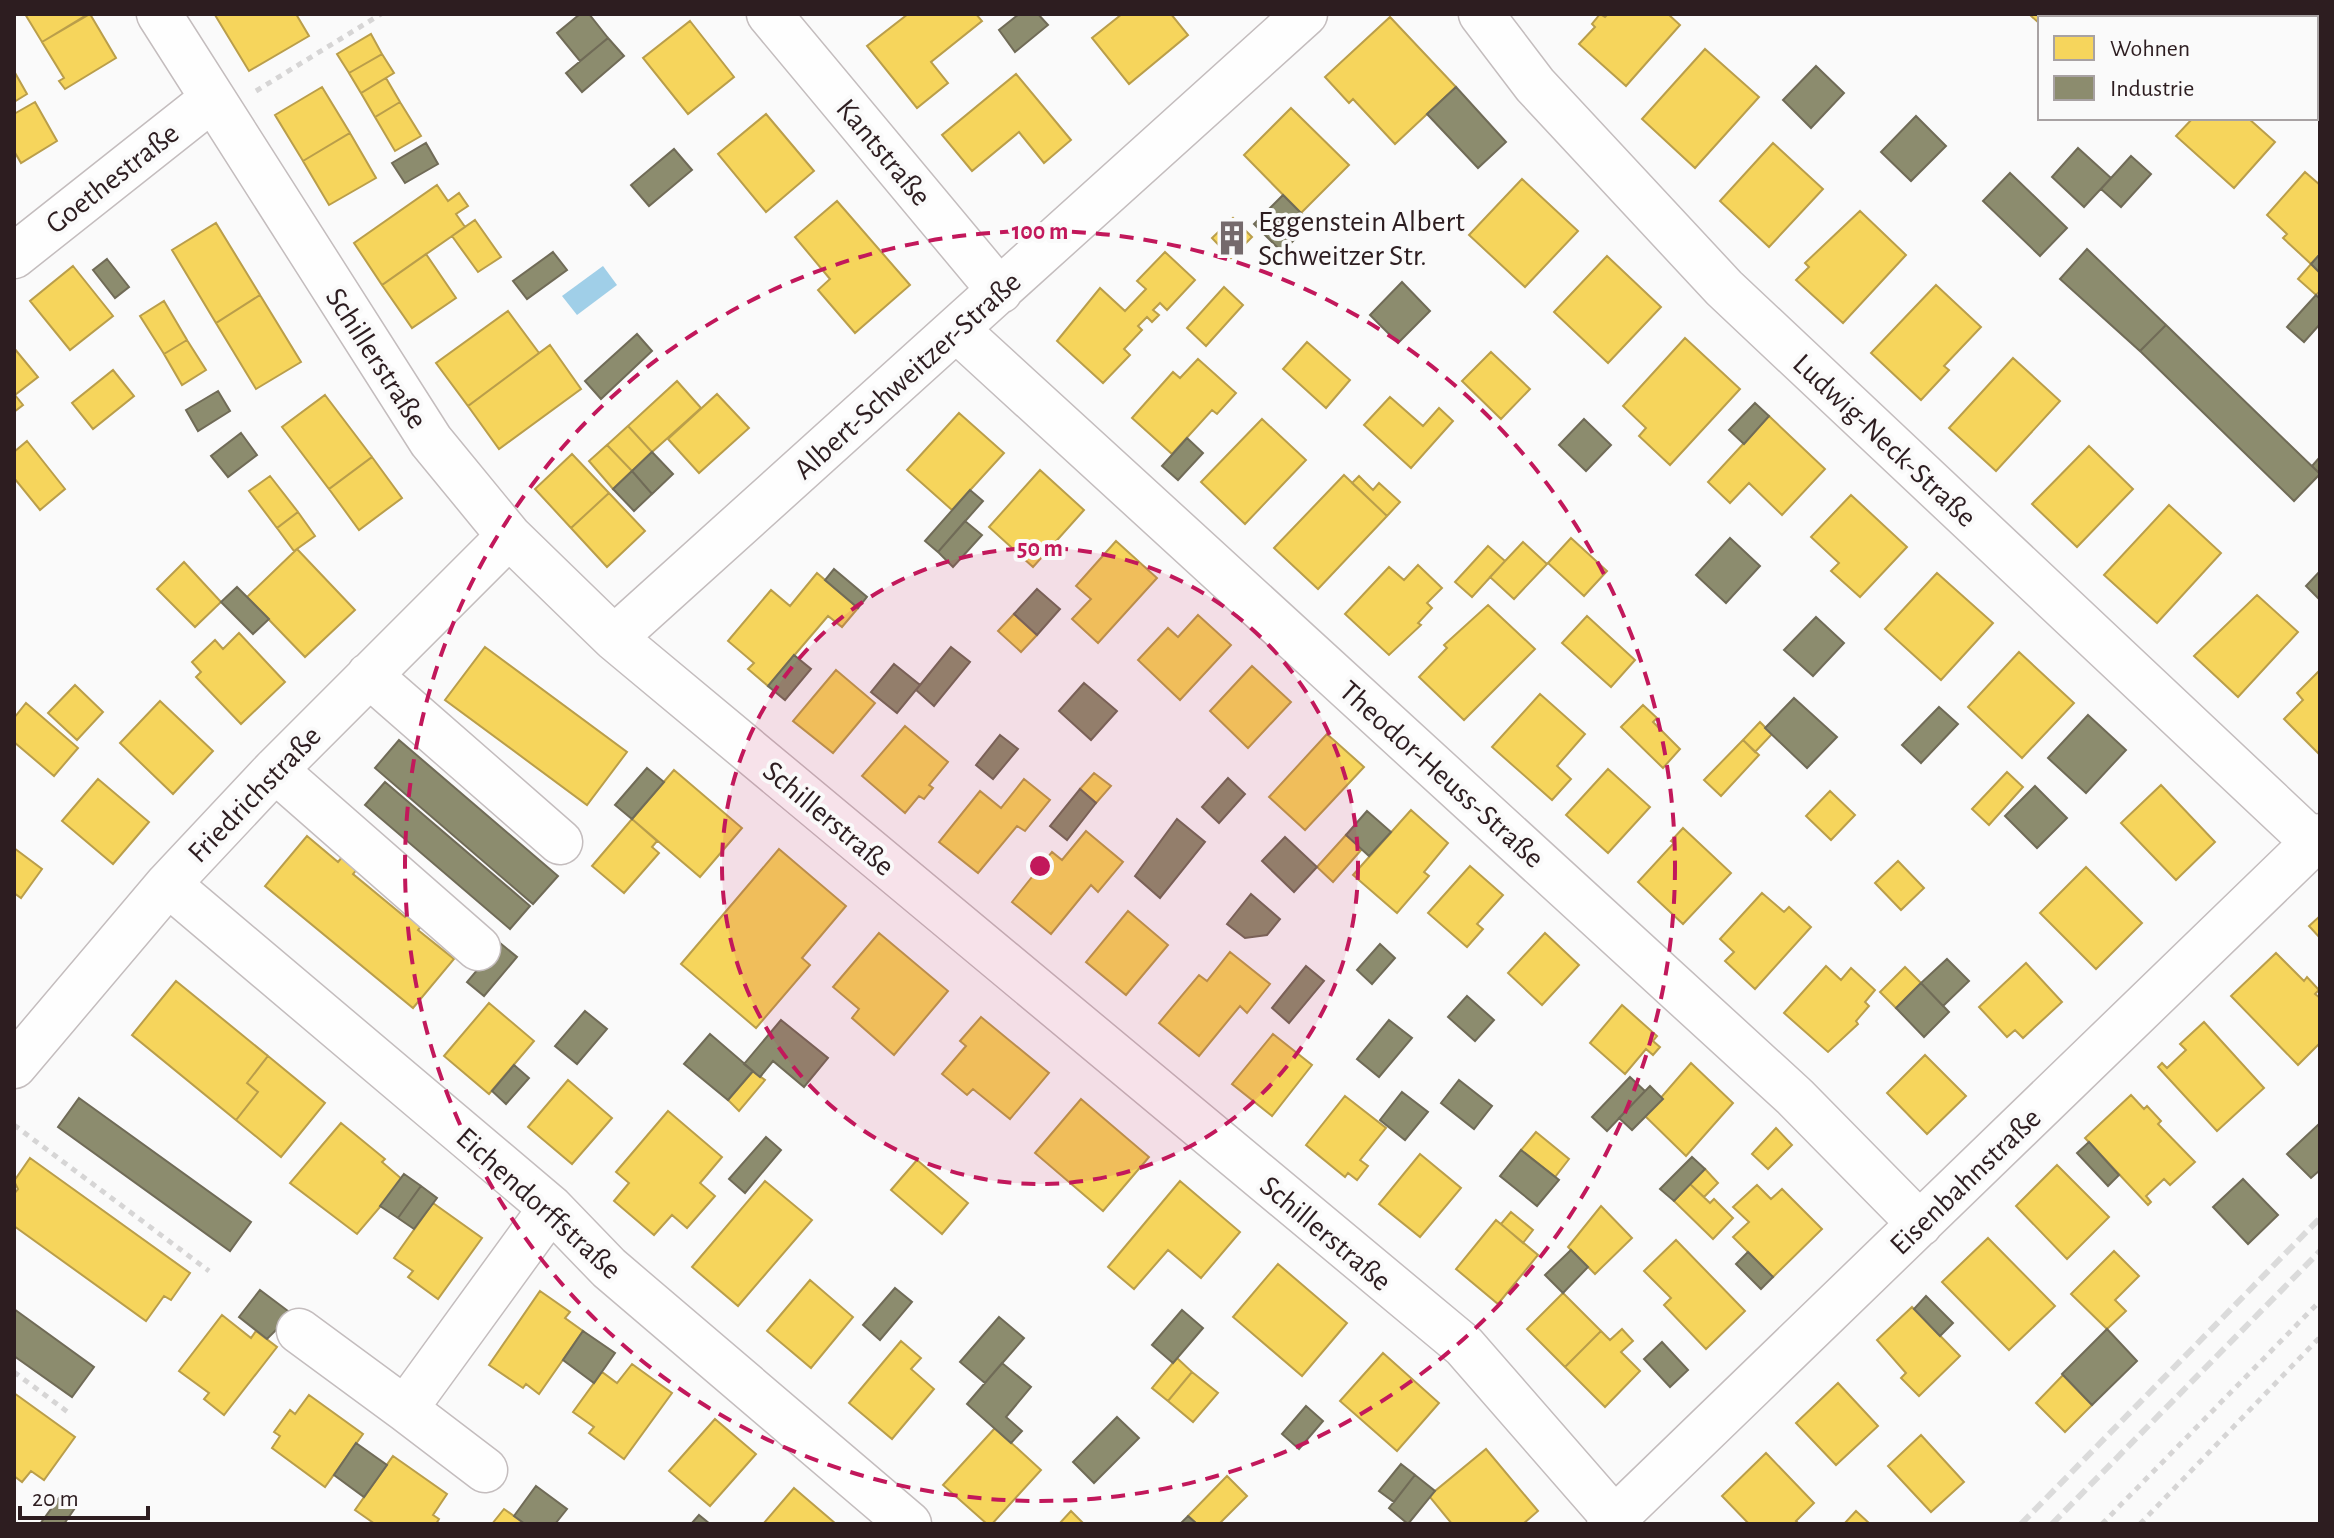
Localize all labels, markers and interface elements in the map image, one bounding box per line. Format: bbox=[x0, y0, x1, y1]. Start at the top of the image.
legend bbox=[2038, 16, 2318, 120]
text: Wohnen bbox=[2110, 37, 2190, 61]
text: Industrie bbox=[2110, 77, 2194, 101]
street label: Kantstraße bbox=[830, 94, 936, 212]
street label: Goethestraße bbox=[41, 118, 185, 240]
place label: Eggenstein Albert Schweitzer Str. bbox=[1258, 207, 1465, 271]
building icon: Eggenstein Albert Schweitzer Str. bbox=[1213, 219, 1251, 257]
text: 100 m bbox=[1012, 220, 1068, 244]
street label: Albert-Schweitzer-Straße bbox=[788, 266, 1027, 485]
street label: Schillerstraße bbox=[320, 283, 432, 434]
street label: Ludwig-Neck-Straße bbox=[1787, 348, 1982, 533]
text: 50 m bbox=[1017, 537, 1063, 561]
street label: Theodor-Heuss-Straße bbox=[1333, 675, 1549, 874]
street label: Friedrichstraße bbox=[183, 721, 327, 869]
street label: Schillerstraße bbox=[757, 756, 900, 882]
centre of rings bbox=[1026, 852, 1054, 880]
street label: Eisenbahnstraße bbox=[1885, 1103, 2047, 1261]
street label: Eichendorffstraße bbox=[450, 1122, 627, 1285]
street label: Schillerstraße bbox=[1254, 1171, 1397, 1297]
scale bar bbox=[20, 1470, 148, 1520]
text: 20 m bbox=[32, 1487, 79, 1511]

